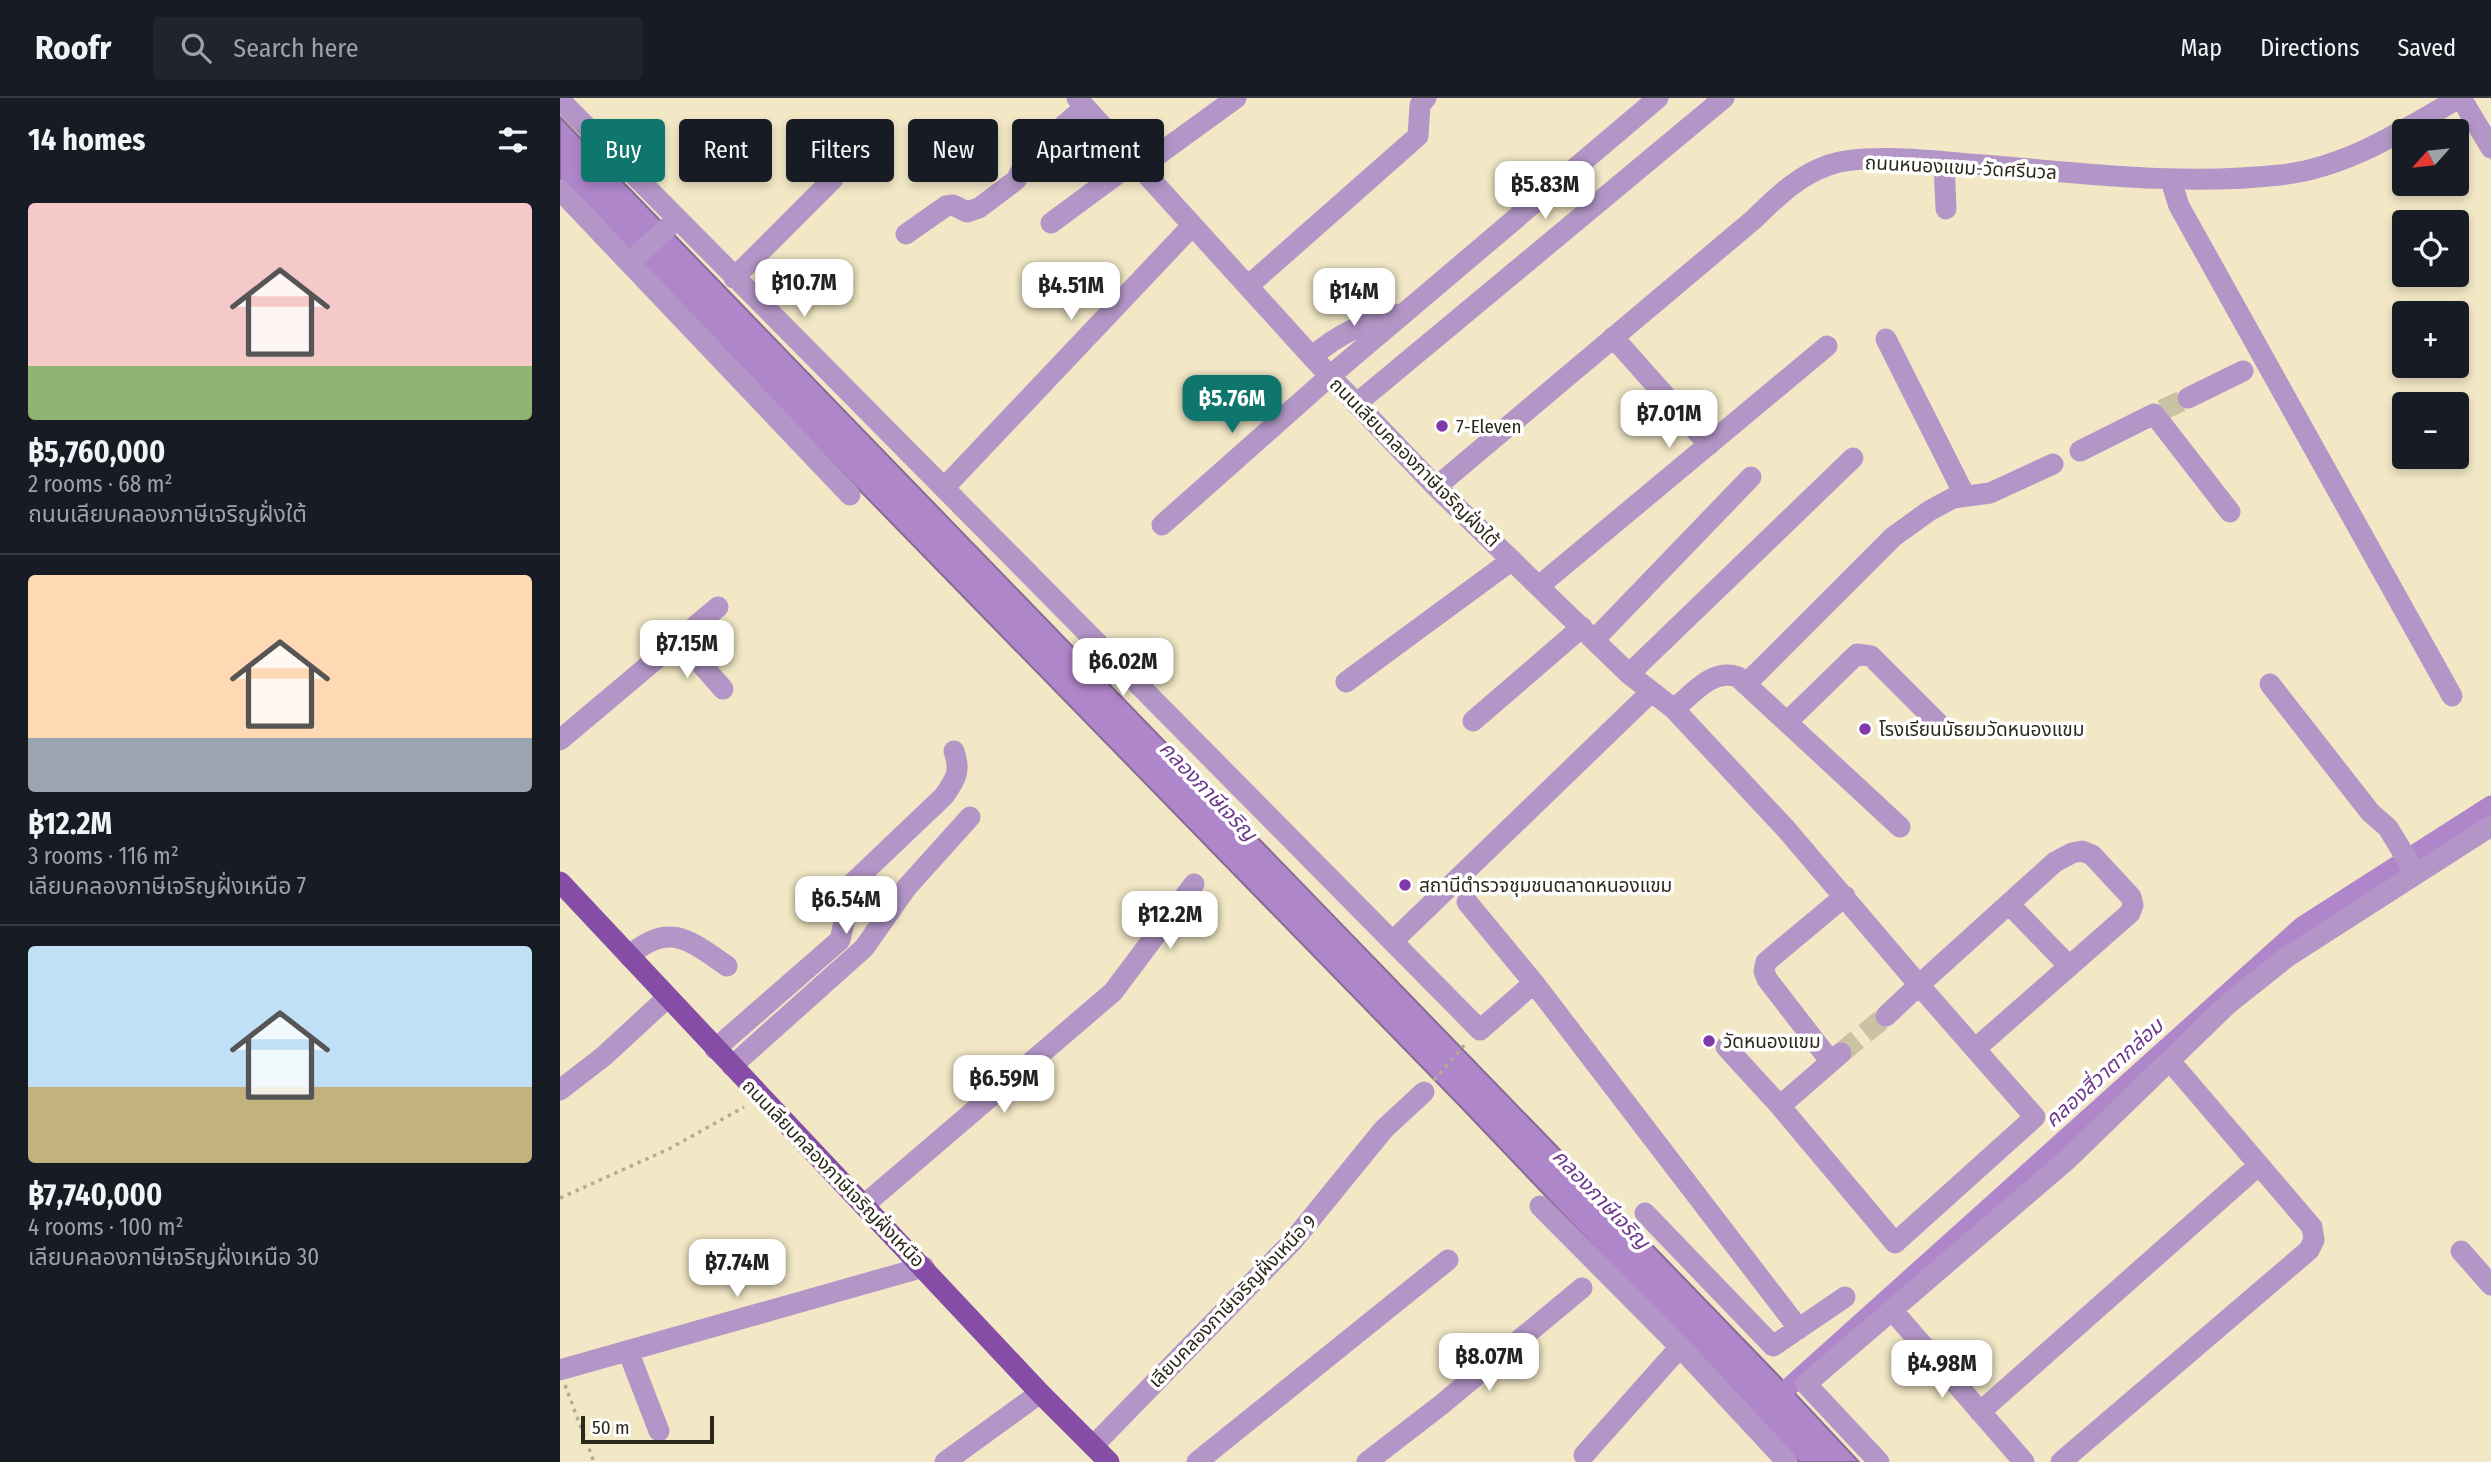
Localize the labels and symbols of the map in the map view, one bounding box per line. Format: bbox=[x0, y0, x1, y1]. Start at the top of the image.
north arrow bbox=[2392, 119, 2469, 196]
street label: ถนนหนองแขม-วัดศรีนวล bbox=[1864, 151, 2058, 184]
pin: ฿5.83M bbox=[1488, 162, 1602, 221]
pin: ฿10.7M bbox=[747, 260, 861, 319]
pin: ฿4.51M bbox=[1014, 262, 1128, 322]
pin: ฿14M bbox=[1313, 268, 1395, 328]
street label: ถนนเลียบคลองภาษีเจริญฝั่งใต้ bbox=[1325, 372, 1505, 552]
pin: ฿5.76M bbox=[1175, 376, 1289, 435]
pin: ฿7.01M bbox=[1612, 390, 1726, 450]
place label: 7-Eleven bbox=[1456, 415, 1522, 438]
marker: 7-Eleven bbox=[1434, 418, 1450, 434]
pin: ฿7.15M bbox=[630, 620, 744, 680]
pin: ฿6.02M bbox=[1066, 638, 1180, 698]
place label: โรงเรียนมัธยมวัดหนองแขม bbox=[1879, 718, 2084, 741]
marker: โรงเรียนมัธยมวัดหนองแขม bbox=[1857, 721, 1873, 737]
water label: คลองภาษีเจริญ bbox=[1154, 736, 1263, 848]
place label: สถานีตำรวจชุมชนตลาดหนองแขม bbox=[1419, 874, 1672, 897]
pin: ฿6.54M bbox=[789, 876, 903, 936]
marker: สถานีตำรวจชุมชนตลาดหนองแขม bbox=[1397, 877, 1413, 893]
pin: ฿12.2M bbox=[1113, 892, 1227, 951]
water label: คลองสี่วาตากล่อม bbox=[2038, 1010, 2170, 1133]
place label: วัดหนองแขม bbox=[1723, 1030, 1821, 1053]
marker: วัดหนองแขม bbox=[1701, 1033, 1717, 1049]
pin: ฿6.59M bbox=[947, 1056, 1061, 1115]
street label: ถนนเลียบคลองภาษีเจริญฝั่งเหนือ bbox=[738, 1074, 930, 1272]
water label: คลองภาษีเจริญ bbox=[1547, 1144, 1656, 1256]
street label: เลียบคลองภาษีเจริญฝั่งเหนือ 9 bbox=[1143, 1209, 1321, 1393]
pin: ฿7.74M bbox=[680, 1240, 794, 1299]
pin: ฿8.07M bbox=[1432, 1334, 1546, 1393]
pin: ฿4.98M bbox=[1885, 1340, 1999, 1400]
scale bar bbox=[581, 1413, 714, 1445]

